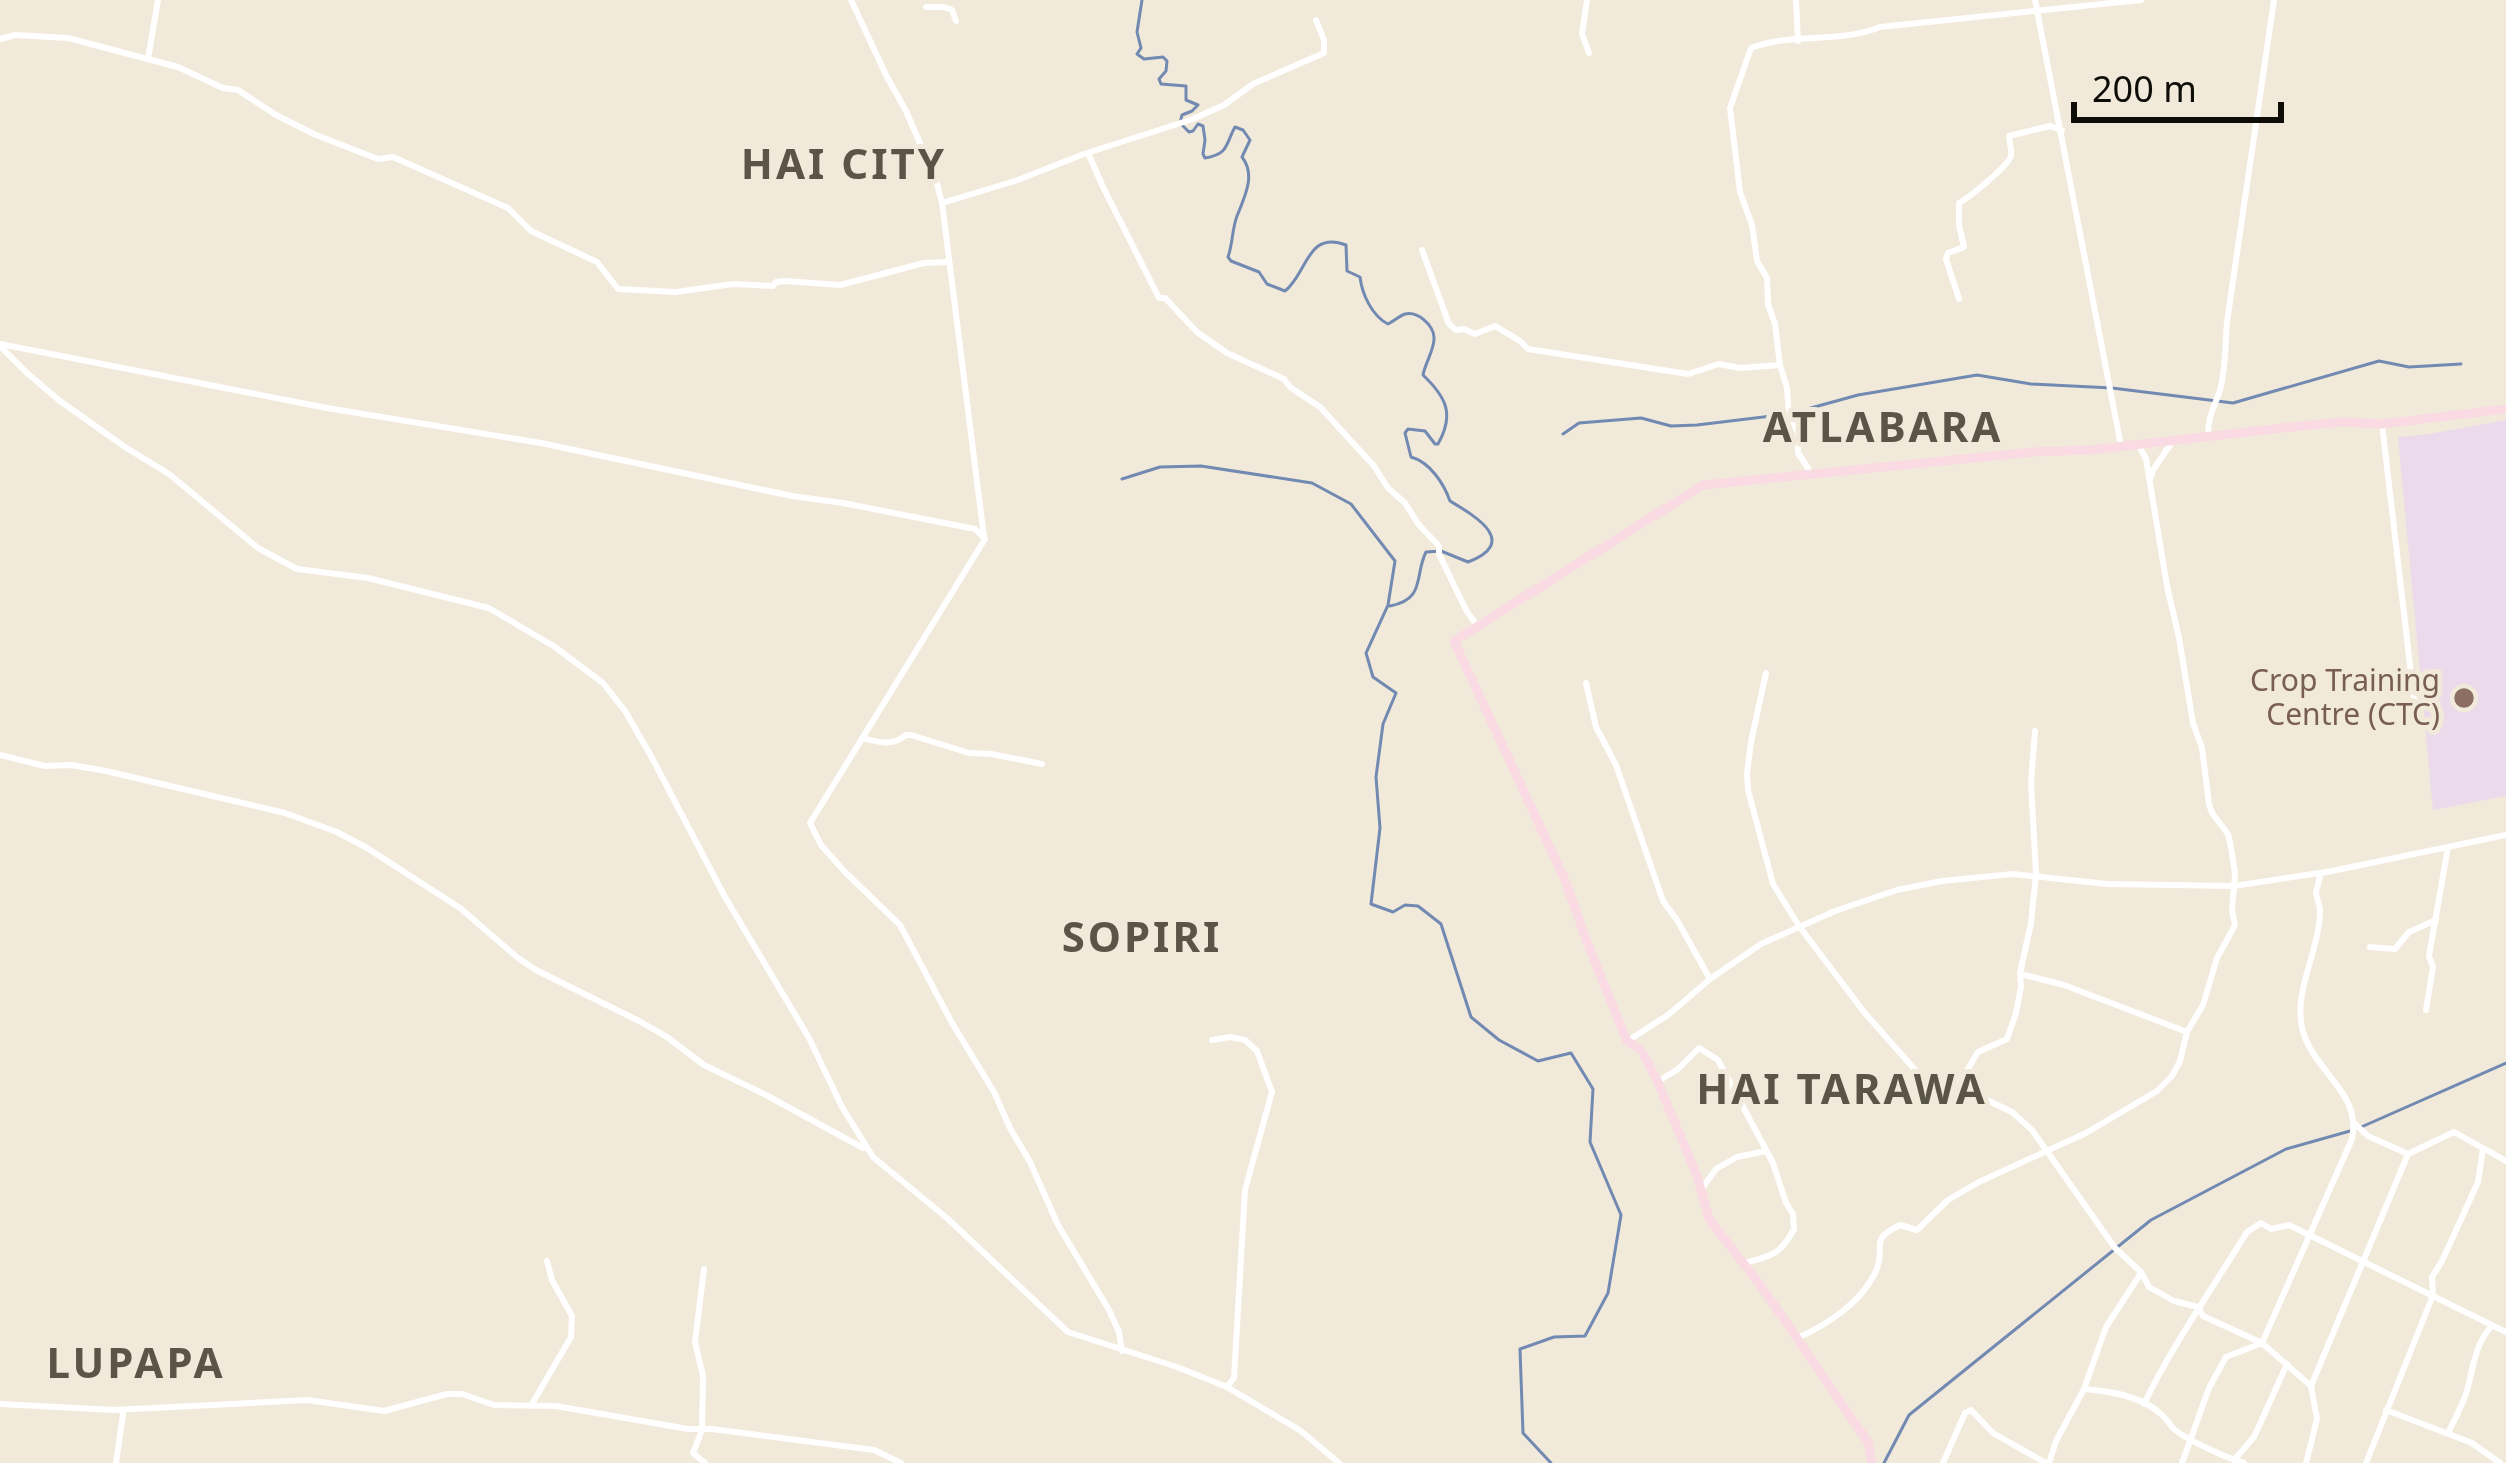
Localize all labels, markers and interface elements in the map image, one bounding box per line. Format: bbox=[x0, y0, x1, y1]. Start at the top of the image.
scale bar bbox=[2074, 48, 2281, 122]
text: 200 m bbox=[2092, 64, 2197, 113]
district label: HAI CITY bbox=[741, 134, 947, 191]
district label: ATLABARA bbox=[1763, 397, 2003, 454]
place label: Crop Training Centre (CTC) bbox=[2250, 659, 2440, 734]
marker: Crop Training Centre (CTC) bbox=[2451, 685, 2477, 711]
district label: SOPIRI bbox=[1062, 907, 1222, 964]
district label: HAI TARAWA bbox=[1696, 1059, 1988, 1116]
district label: LUPAPA bbox=[47, 1333, 225, 1390]

